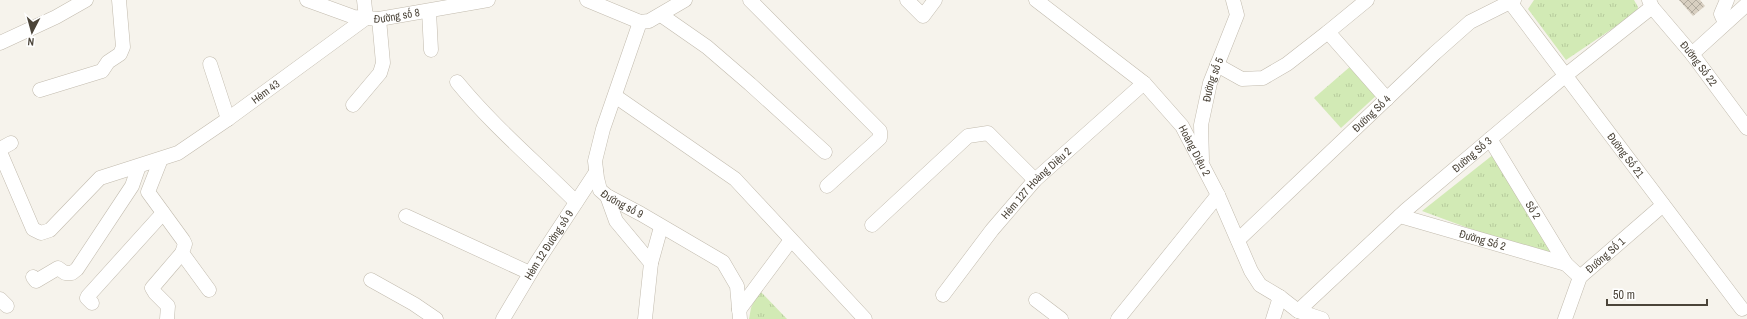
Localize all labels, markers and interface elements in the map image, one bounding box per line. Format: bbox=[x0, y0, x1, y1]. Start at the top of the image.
street label: Đường số 8 bbox=[373, 5, 421, 26]
north arrow bbox=[12, 12, 52, 52]
text: N bbox=[27, 35, 35, 49]
street label: Đường Số 22 bbox=[1677, 38, 1720, 89]
street label: Đường số 5 bbox=[1199, 55, 1227, 103]
street label: Hẻm 43 bbox=[248, 77, 282, 107]
street label: Đường Số 4 bbox=[1349, 92, 1394, 135]
street label: Hoàng Diệu 2 bbox=[1176, 122, 1214, 178]
street label: Đường Số 21 bbox=[1604, 130, 1647, 180]
street label: Đường Số 3 bbox=[1449, 134, 1495, 175]
street label: Hẻm 127 Hoàng Diệu 2 bbox=[998, 144, 1074, 222]
street label: Đường số 9 bbox=[598, 187, 646, 221]
street label: Số 2 bbox=[1522, 198, 1544, 222]
street label: Hẻm 12 Đường số 9 bbox=[521, 207, 576, 282]
street label: Đường Số 2 bbox=[1458, 227, 1508, 253]
street label: Đường Số 1 bbox=[1583, 234, 1628, 276]
scale bar bbox=[1607, 281, 1707, 307]
text: 50 m bbox=[1613, 287, 1635, 303]

